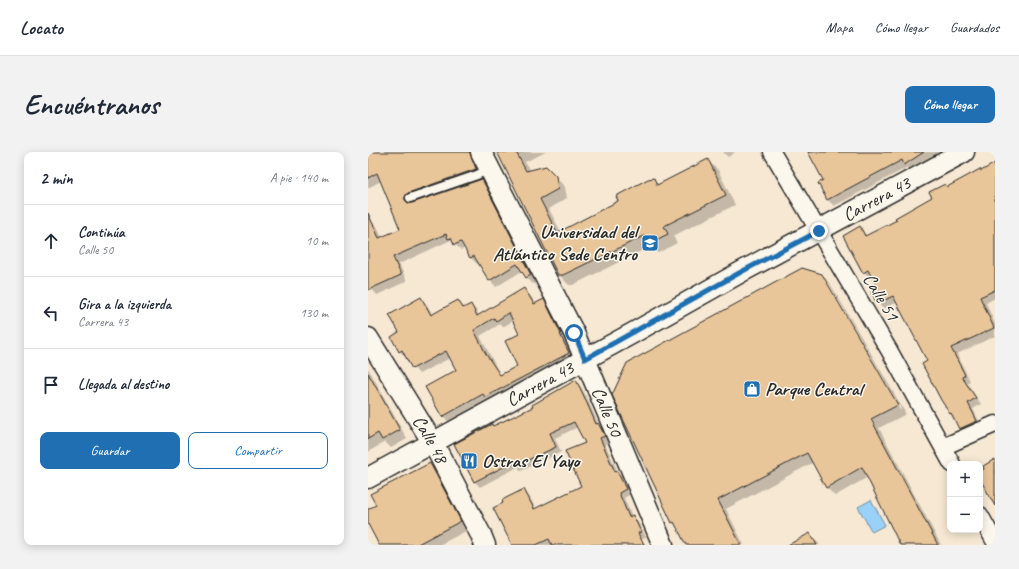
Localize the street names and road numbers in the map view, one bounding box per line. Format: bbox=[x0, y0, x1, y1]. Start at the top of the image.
street label: Carrera 43 bbox=[838, 170, 916, 227]
street label: Calle 51 bbox=[857, 269, 905, 327]
street label: Carrera 43 bbox=[502, 355, 579, 412]
street label: Calle 50 bbox=[586, 383, 629, 442]
street label: Calle 48 bbox=[407, 411, 455, 470]

